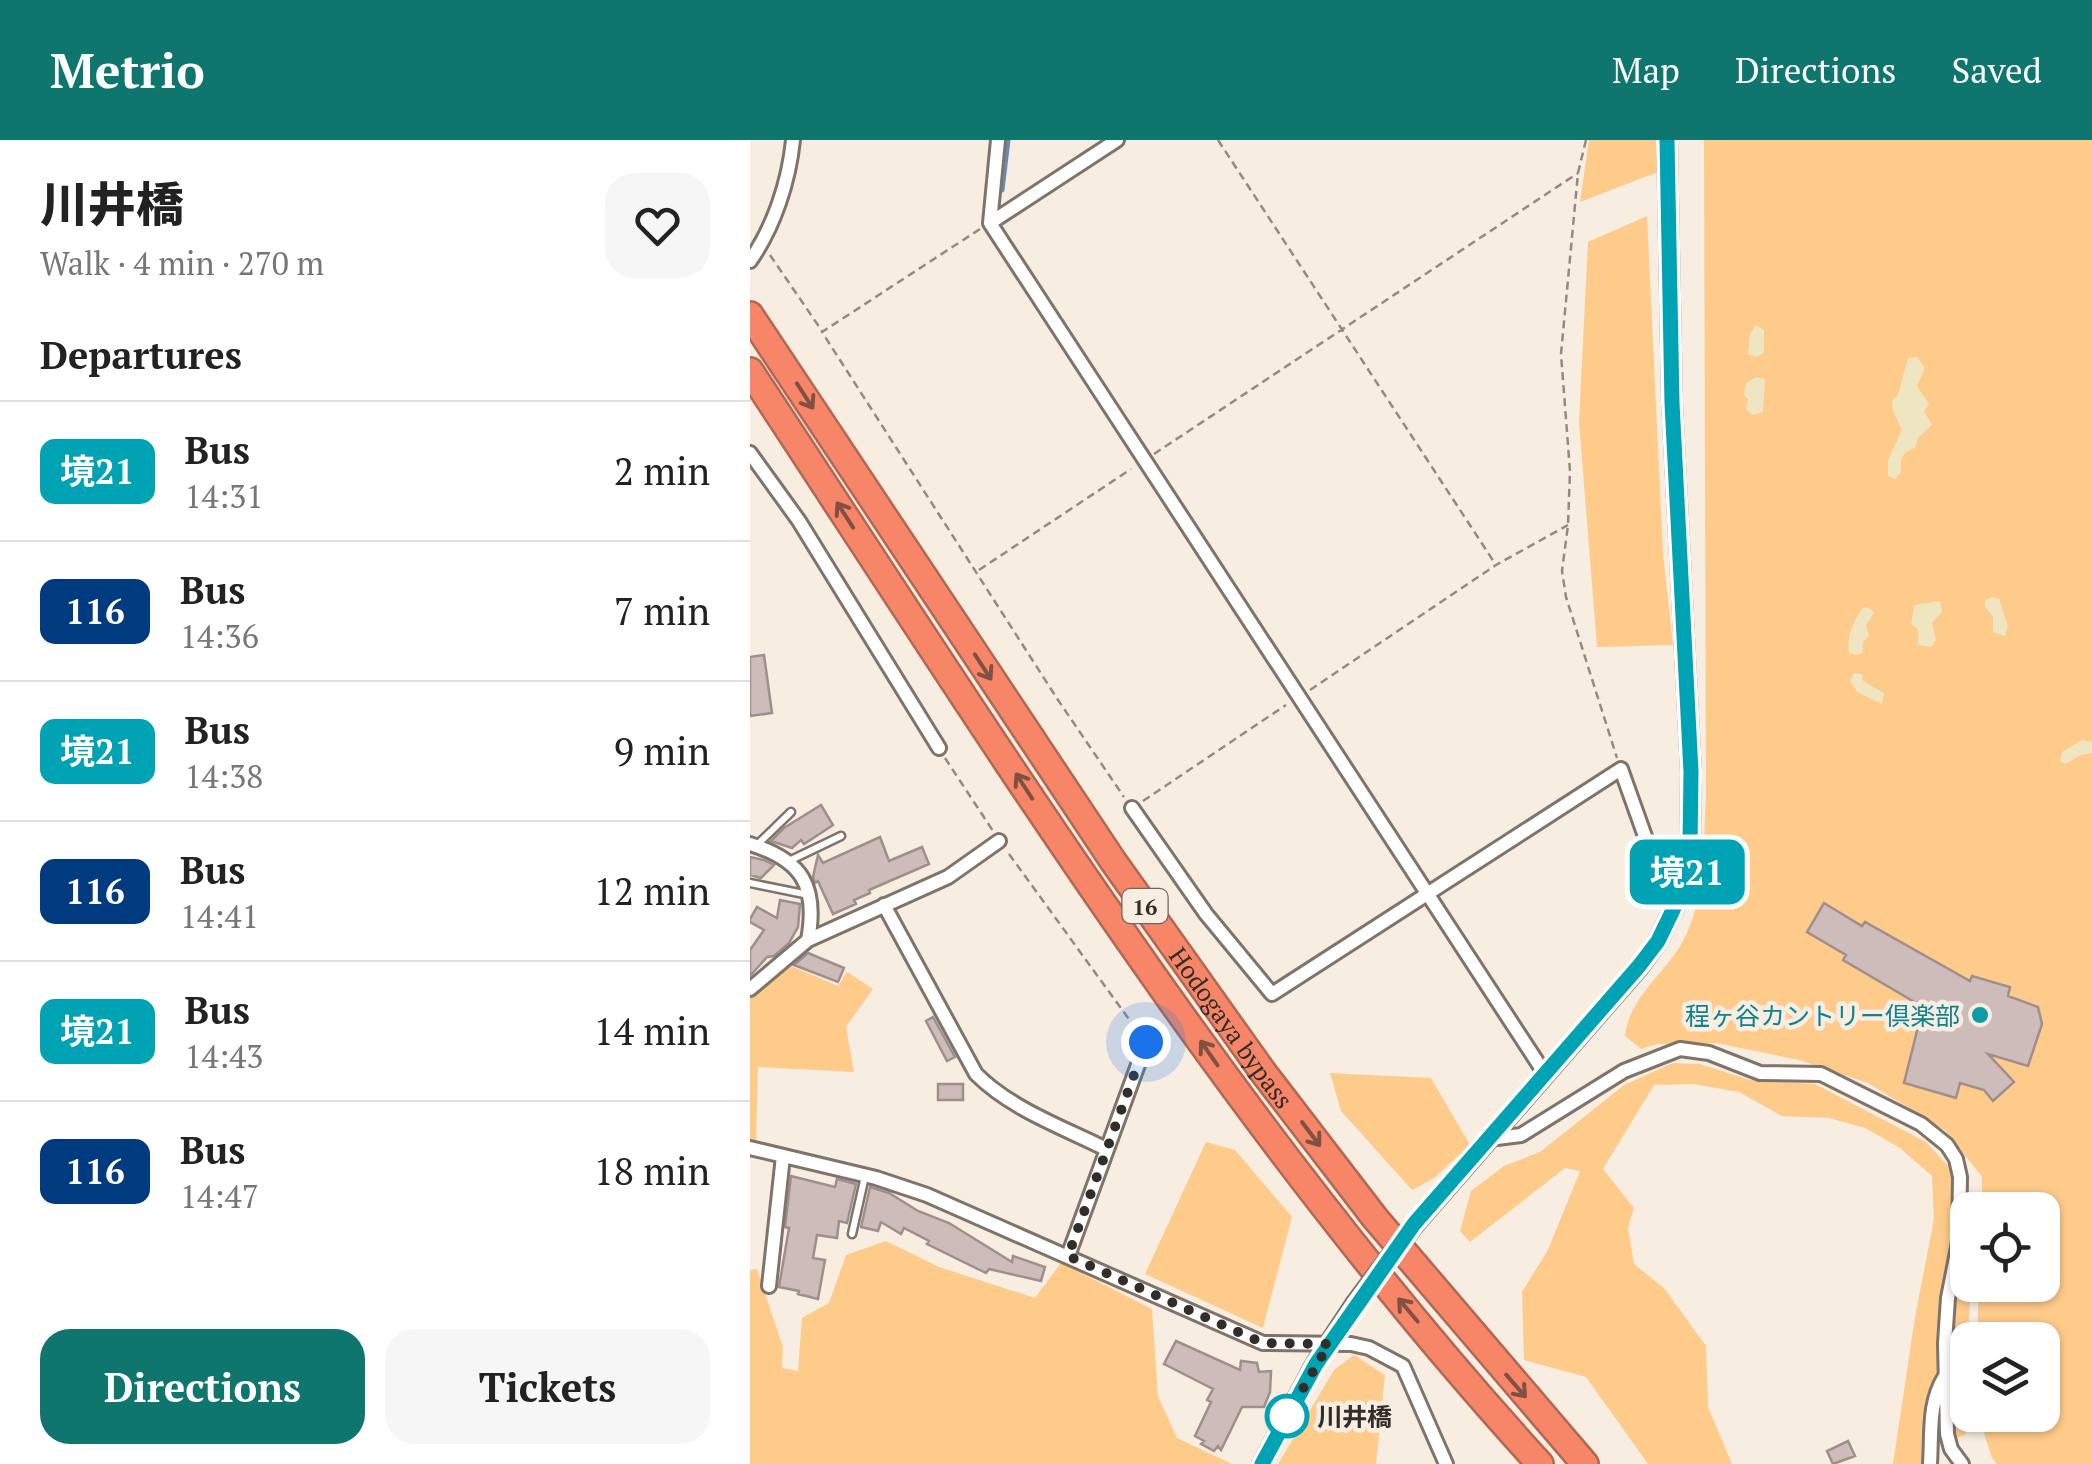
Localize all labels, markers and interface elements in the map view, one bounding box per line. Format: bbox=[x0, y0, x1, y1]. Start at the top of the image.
text: Metrio bbox=[50, 38, 205, 102]
text: Map bbox=[1612, 47, 1680, 93]
text: Directions bbox=[1735, 47, 1896, 93]
text: Saved bbox=[1951, 47, 2042, 93]
text: 川井橋 bbox=[40, 172, 184, 236]
button: heart bbox=[605, 173, 710, 278]
text: Walk · 4 min · 270 m bbox=[40, 242, 324, 284]
text: Departures bbox=[40, 330, 242, 380]
one-way arrow bbox=[794, 381, 815, 409]
text: Bus bbox=[185, 425, 250, 475]
text: 2 min bbox=[614, 446, 710, 496]
text: 境21 bbox=[60, 448, 135, 494]
text: 14:31 bbox=[185, 475, 263, 517]
one-way arrow bbox=[835, 502, 855, 529]
text: Bus bbox=[180, 565, 245, 615]
text: 7 min bbox=[614, 586, 710, 636]
text: 116 bbox=[65, 588, 125, 634]
text: 14:36 bbox=[180, 615, 259, 657]
one-way arrow bbox=[973, 653, 994, 681]
text: Bus bbox=[185, 705, 250, 755]
text: 9 min bbox=[614, 726, 710, 776]
text: 境21 bbox=[60, 728, 135, 774]
text: 14:38 bbox=[185, 755, 263, 797]
one-way arrow bbox=[1014, 773, 1035, 801]
line badge: 境21 bbox=[1630, 840, 1744, 904]
text: Bus bbox=[180, 845, 245, 895]
text: 境21 bbox=[1650, 849, 1724, 895]
text: 12 min bbox=[593, 866, 710, 916]
text: 116 bbox=[65, 868, 125, 914]
road number: 16 bbox=[1122, 889, 1168, 923]
text: 14:41 bbox=[180, 895, 259, 937]
street label: Hodogaya bypass bbox=[1163, 940, 1301, 1115]
text: Bus bbox=[185, 985, 250, 1035]
place label: 程ヶ谷カントリー倶楽部 bbox=[1685, 999, 1960, 1032]
marker: 程ヶ谷カントリー倶楽部 bbox=[1969, 1004, 1991, 1026]
text: 14 min bbox=[593, 1006, 710, 1056]
text: 境21 bbox=[60, 1008, 135, 1054]
your location bbox=[1121, 1017, 1171, 1067]
text: 14:43 bbox=[185, 1035, 263, 1077]
one-way arrow bbox=[1199, 1040, 1220, 1068]
one-way arrow bbox=[1300, 1120, 1321, 1147]
text: Bus bbox=[180, 1125, 245, 1175]
text: 18 min bbox=[593, 1146, 710, 1196]
text: 116 bbox=[65, 1148, 125, 1194]
text: 14:47 bbox=[180, 1175, 259, 1217]
map controls bbox=[1950, 1192, 2060, 1432]
button: locate bbox=[1950, 1192, 2060, 1302]
one-way arrow bbox=[1397, 1298, 1419, 1324]
button: layers bbox=[1950, 1322, 2060, 1432]
button: Directions bbox=[40, 1329, 365, 1444]
button: Tickets bbox=[385, 1329, 710, 1444]
one-way arrow bbox=[1504, 1372, 1527, 1398]
marker: 川井橋 bbox=[1266, 1395, 1308, 1437]
place label: 川井橋 bbox=[1317, 1400, 1392, 1433]

